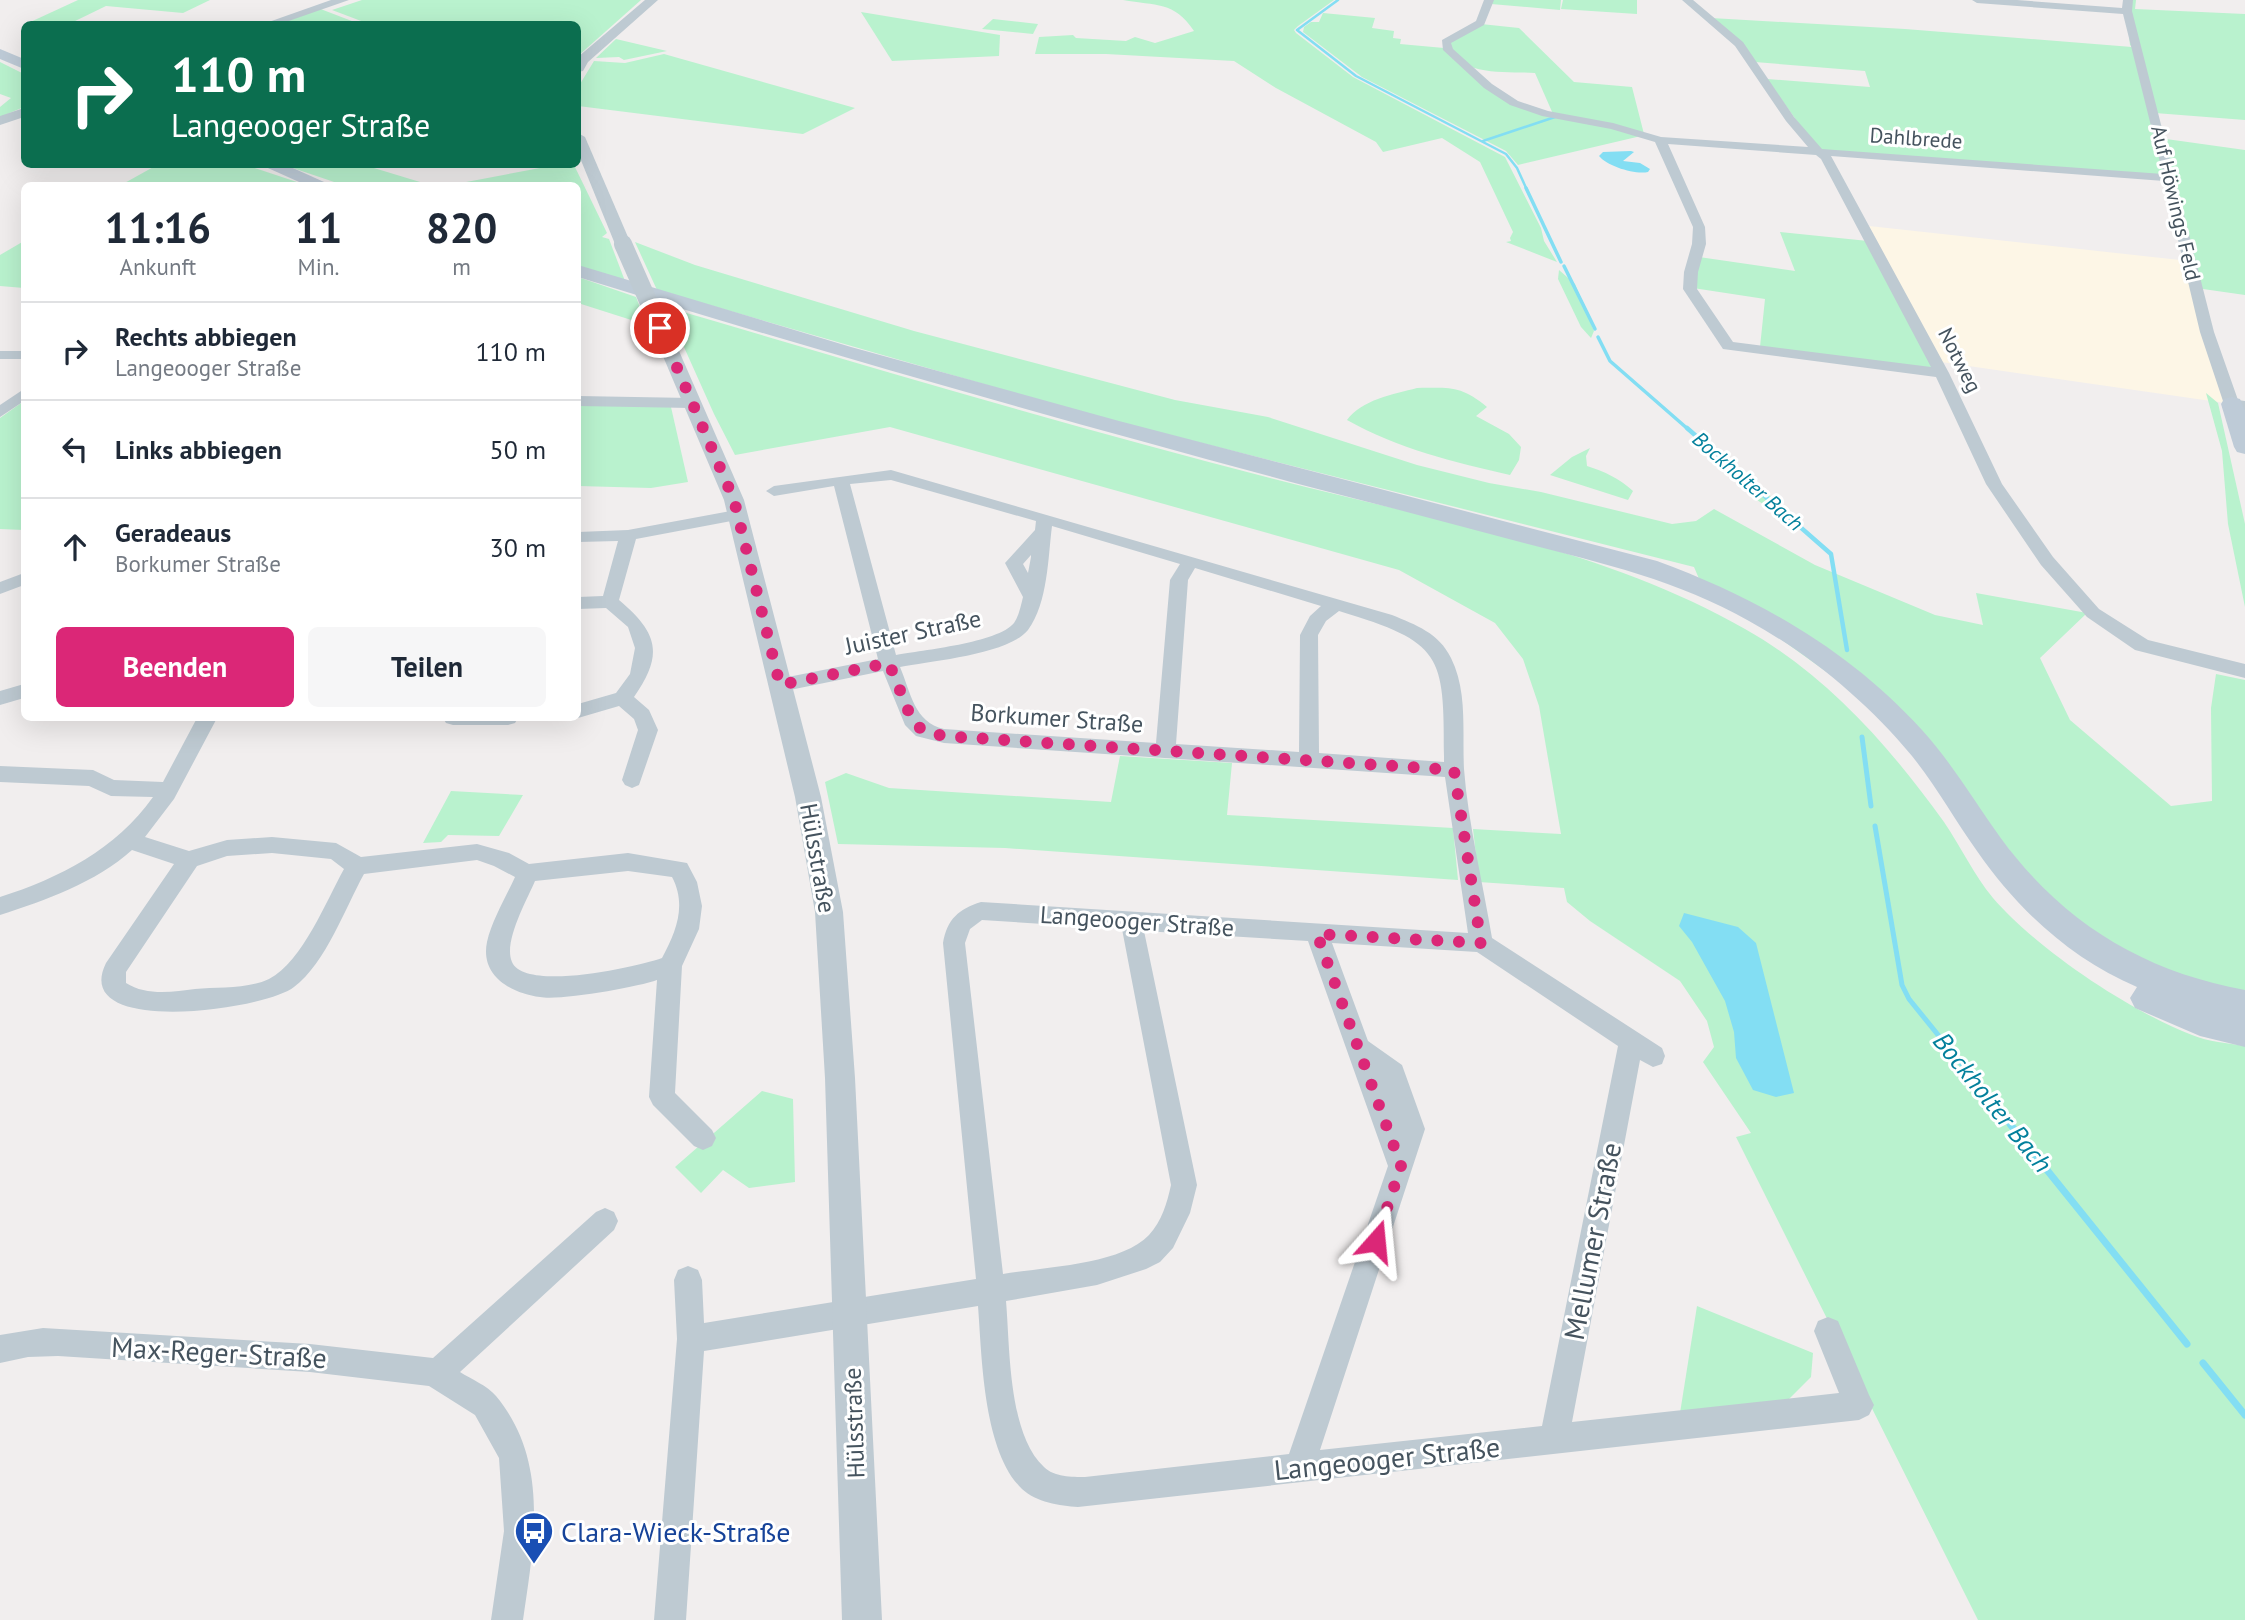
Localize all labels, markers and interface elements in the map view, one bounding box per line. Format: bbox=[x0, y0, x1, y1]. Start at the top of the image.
text: 110 m bbox=[171, 42, 306, 106]
icon: right bbox=[56, 49, 147, 140]
text: Langeooger Straße bbox=[171, 104, 430, 146]
street label: Dahlbrede bbox=[1869, 121, 1963, 155]
street label: Auf Höwings Feld bbox=[2145, 123, 2207, 283]
text: 11:16 bbox=[105, 200, 211, 255]
text: 11 bbox=[295, 200, 342, 255]
text: 820 bbox=[426, 200, 497, 255]
text: Ankunft bbox=[119, 252, 196, 281]
text: Min. bbox=[298, 252, 339, 281]
text: m bbox=[452, 252, 471, 281]
pin bbox=[630, 298, 690, 358]
icon: arrive bbox=[641, 309, 679, 347]
text: Rechts abbiegen bbox=[115, 320, 297, 353]
street label: Notweg bbox=[1932, 323, 1988, 397]
icon: right bbox=[56, 332, 94, 370]
text: 110 m bbox=[475, 335, 546, 368]
text: Langeooger Straße bbox=[115, 353, 301, 382]
water label: Bockholter Bach bbox=[1687, 425, 1809, 537]
icon: left bbox=[56, 430, 94, 468]
text: Links abbiegen bbox=[115, 433, 282, 466]
text: 50 m bbox=[490, 433, 546, 466]
text: Geradeaus bbox=[115, 516, 231, 549]
icon: ahead bbox=[56, 528, 94, 566]
text: 30 m bbox=[490, 531, 546, 564]
text: Borkumer Straße bbox=[115, 549, 281, 578]
street label: Juister Straße bbox=[841, 602, 984, 662]
button: Beenden bbox=[56, 627, 294, 707]
button: Teilen bbox=[308, 627, 546, 707]
street label: Borkumer Straße bbox=[970, 697, 1144, 739]
street label: Hülsstraße bbox=[793, 801, 843, 915]
street label: Langeooger Straße bbox=[1039, 899, 1235, 943]
water label: Bockholter Bach bbox=[1926, 1025, 2060, 1179]
street label: Mellumer Straße bbox=[1555, 1139, 1629, 1343]
position arrow bbox=[1339, 1204, 1413, 1278]
street label: Max-Reger-Straße bbox=[110, 1328, 328, 1376]
street label: Hülsstraße bbox=[837, 1367, 871, 1479]
street label: Langeooger Straße bbox=[1272, 1428, 1502, 1488]
bus stop icon: Clara-Wieck-Straße bbox=[513, 1510, 555, 1565]
place label: Clara-Wieck-Straße bbox=[561, 1513, 791, 1550]

